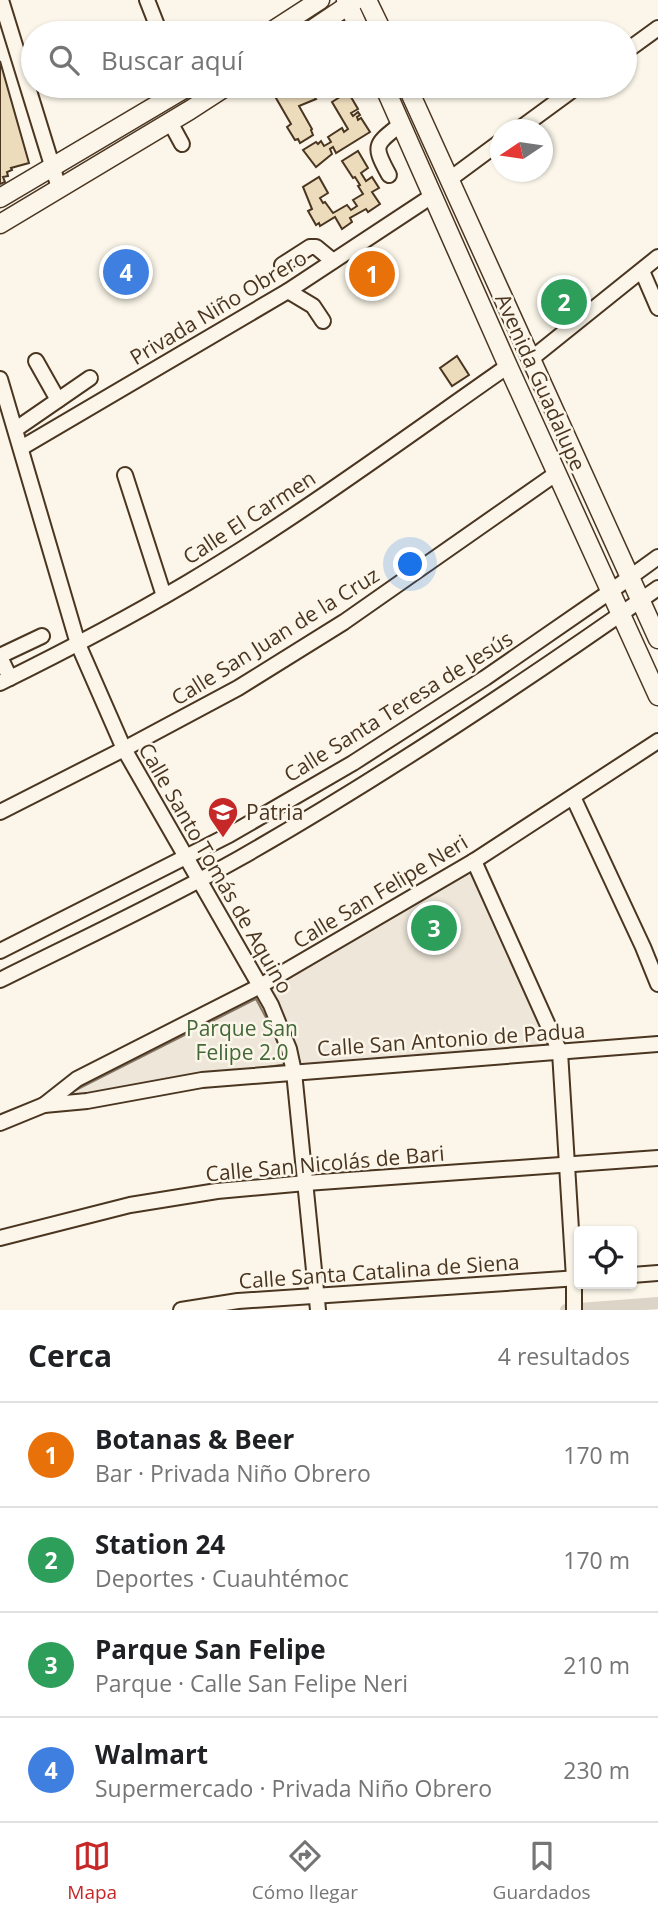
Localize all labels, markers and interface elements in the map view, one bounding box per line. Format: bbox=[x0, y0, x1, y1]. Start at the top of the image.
search box bbox=[21, 21, 637, 98]
icon: search bbox=[45, 41, 83, 79]
text: Buscar aquí bbox=[101, 42, 243, 78]
north arrow bbox=[490, 119, 553, 182]
street label: Privada Niño Obrero bbox=[124, 243, 312, 371]
pin: 4 bbox=[103, 246, 149, 298]
pin: 1 bbox=[349, 248, 395, 300]
pin: 2 bbox=[541, 276, 587, 328]
street label: Avenida Guadalupe bbox=[489, 289, 593, 475]
street label: Calle El Carmen bbox=[177, 464, 321, 570]
your location bbox=[393, 547, 427, 581]
street label: Calle San Juan de la Cruz bbox=[166, 560, 384, 711]
street label: Calle Santa Teresa de Jesús bbox=[278, 624, 518, 788]
street label: Calle Santo Tomás de Aquino bbox=[133, 738, 299, 998]
school or university icon: Patria bbox=[206, 795, 240, 839]
place label: Patria bbox=[246, 798, 303, 826]
street label: Calle San Felipe Neri bbox=[287, 828, 473, 954]
pin: 3 bbox=[411, 902, 457, 954]
park label: Parque San Felipe 2.0 bbox=[186, 1014, 298, 1066]
street label: Calle San Antonio de Padua bbox=[316, 1016, 586, 1062]
street label: Calle San Nicolás de Bari bbox=[204, 1139, 446, 1187]
map controls bbox=[574, 1226, 637, 1289]
button: locate bbox=[574, 1226, 637, 1289]
street label: Calle Santa Catalina de Siena bbox=[238, 1247, 520, 1295]
text: Cerca bbox=[28, 1335, 112, 1376]
text: 4 resultados bbox=[498, 1340, 630, 1372]
text: Botanas & Beer bbox=[95, 1421, 294, 1457]
text: 1 bbox=[44, 1439, 58, 1471]
text: 170 m bbox=[563, 1439, 630, 1471]
text: Bar · Privada Niño Obrero bbox=[95, 1457, 371, 1489]
text: Station 24 bbox=[95, 1526, 225, 1562]
text: 2 bbox=[44, 1544, 58, 1576]
text: 170 m bbox=[563, 1544, 630, 1576]
text: Deportes · Cuauhtémoc bbox=[95, 1562, 349, 1594]
text: Parque San Felipe bbox=[95, 1631, 326, 1667]
text: 3 bbox=[44, 1649, 58, 1681]
text: 210 m bbox=[563, 1649, 630, 1681]
text: Parque · Calle San Felipe Neri bbox=[95, 1667, 408, 1699]
text: Walmart bbox=[95, 1736, 208, 1772]
text: 4 bbox=[44, 1754, 58, 1786]
text: 230 m bbox=[563, 1754, 630, 1786]
text: Supermercado · Privada Niño Obrero bbox=[95, 1772, 492, 1804]
tab: Mapa bbox=[67, 1837, 117, 1905]
tab: Cómo llegar bbox=[252, 1837, 358, 1905]
tab: Guardados bbox=[493, 1837, 591, 1905]

